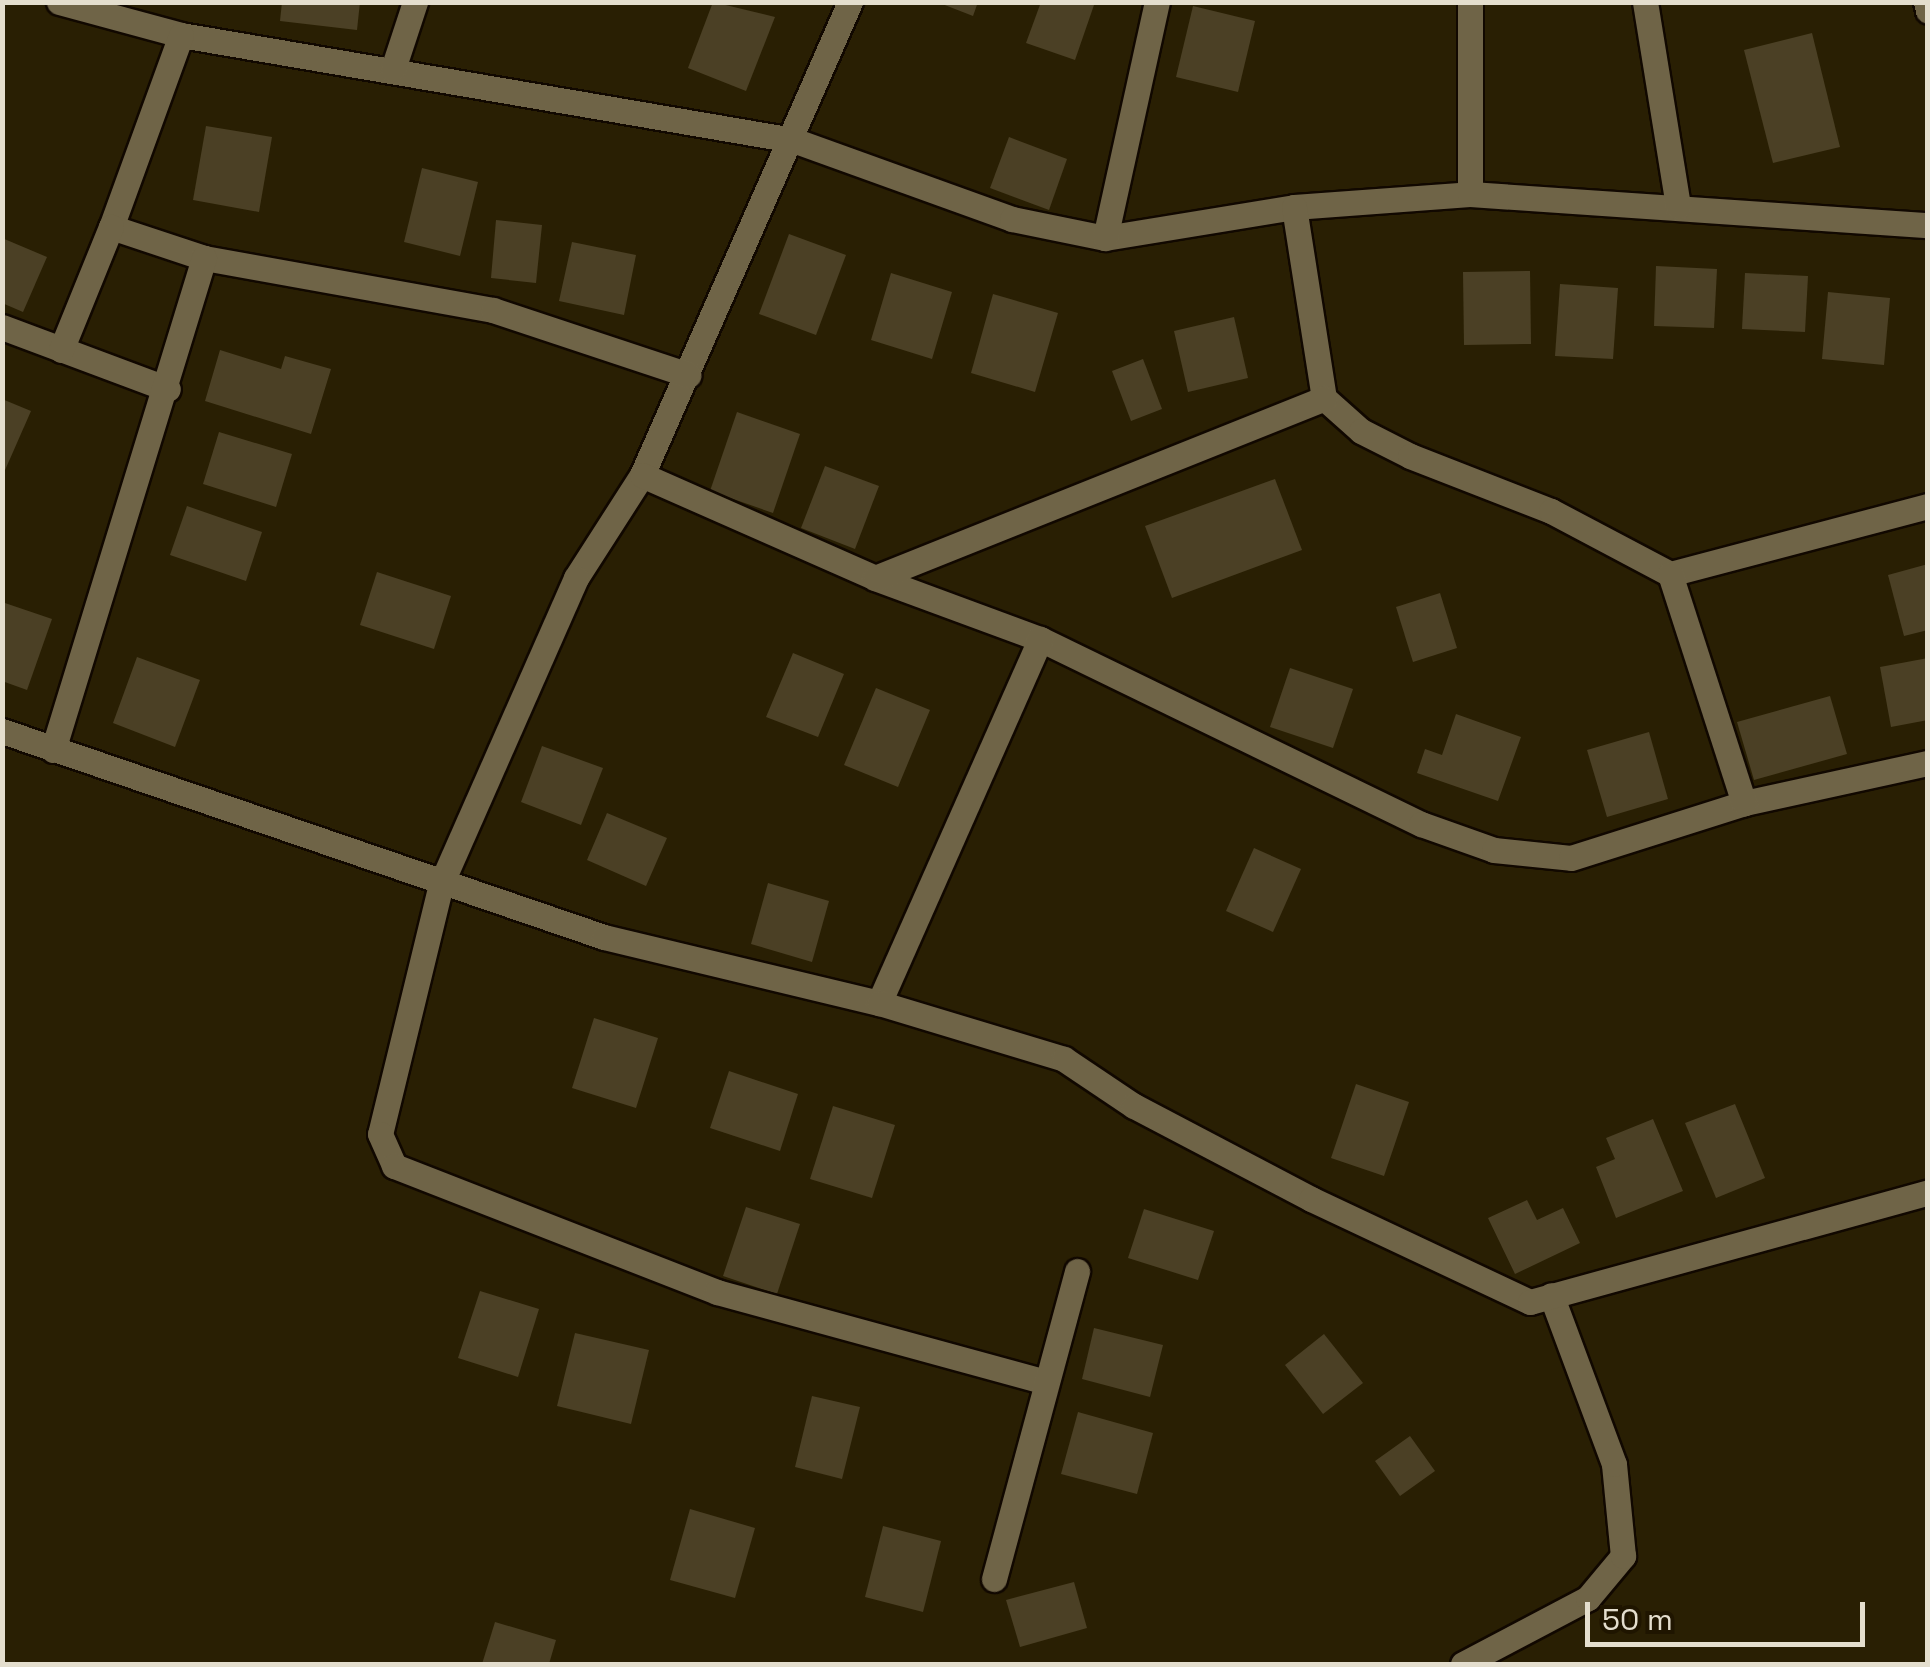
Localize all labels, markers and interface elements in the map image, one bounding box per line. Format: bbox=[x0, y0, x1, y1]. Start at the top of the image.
scale bar bbox=[1590, 1582, 1870, 1644]
text: 50 m bbox=[1602, 1600, 1673, 1639]

